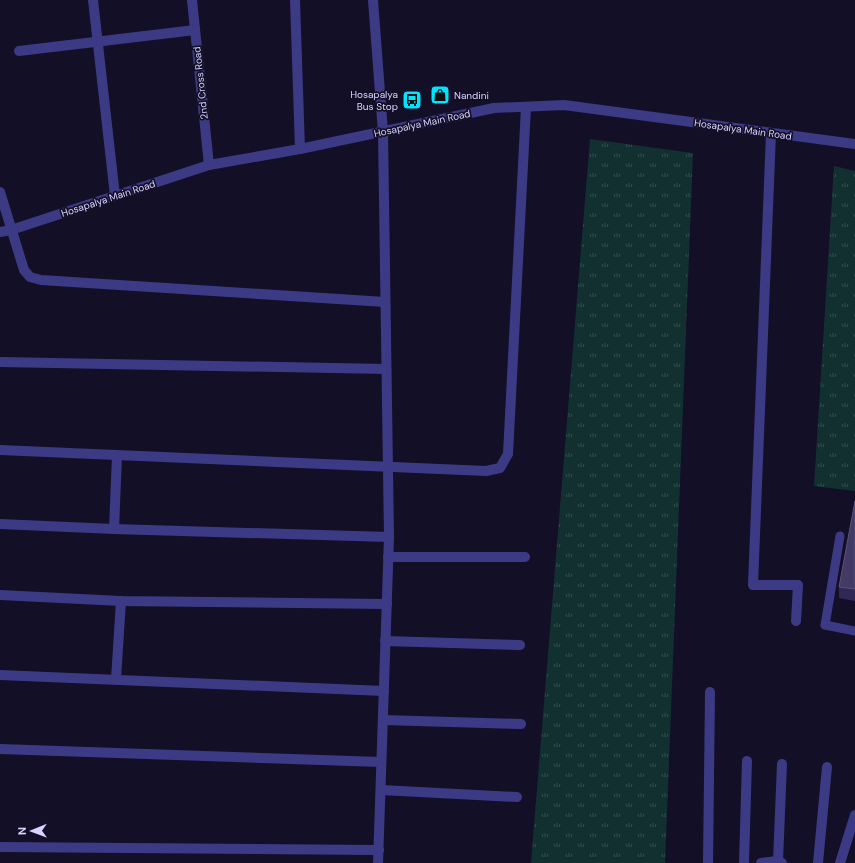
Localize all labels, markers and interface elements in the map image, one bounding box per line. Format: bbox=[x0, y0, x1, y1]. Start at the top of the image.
street label: 2nd Cross Road bbox=[190, 46, 211, 120]
shop icon: Nandini bbox=[429, 84, 451, 106]
place label: Hosapalya Bus Stop bbox=[350, 88, 398, 113]
bus stop icon: Hosapalya Bus Stop bbox=[401, 89, 423, 111]
place label: Nandini bbox=[454, 89, 489, 102]
street label: Hosapalya Main Road bbox=[373, 107, 472, 140]
street label: Hosapalya Main Road bbox=[693, 116, 793, 143]
street label: Hosapalya Main Road bbox=[59, 177, 157, 220]
north arrow bbox=[12, 811, 52, 851]
text: N bbox=[15, 827, 29, 835]

